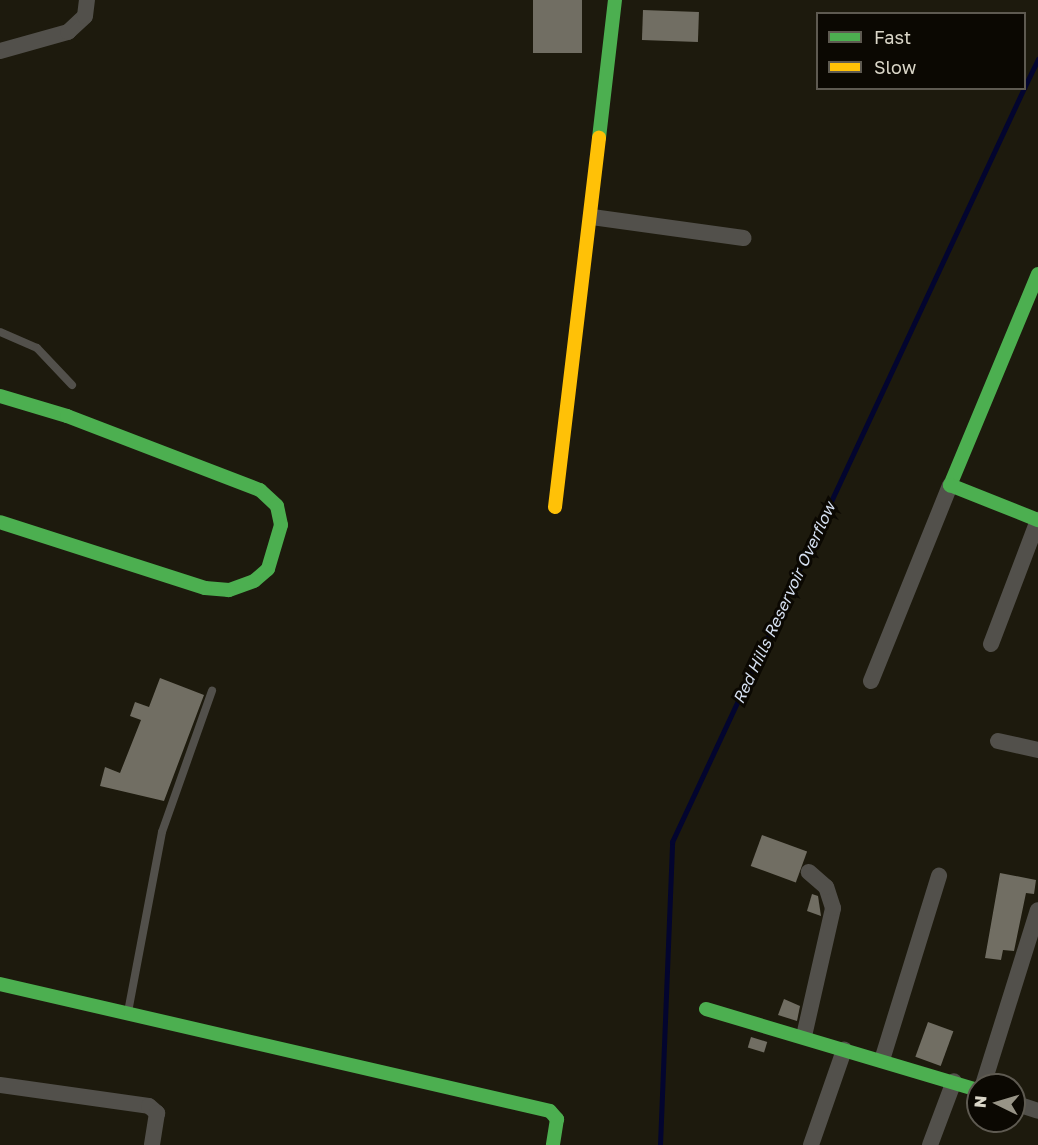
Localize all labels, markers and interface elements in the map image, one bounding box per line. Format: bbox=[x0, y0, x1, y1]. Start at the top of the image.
legend bbox=[816, 12, 1026, 90]
text: Fast bbox=[874, 26, 911, 48]
text: Slow bbox=[874, 56, 916, 78]
water label: Red Hills Reservoir Overflow bbox=[729, 499, 839, 707]
north arrow bbox=[966, 1073, 1026, 1133]
text: N bbox=[970, 1095, 991, 1109]

